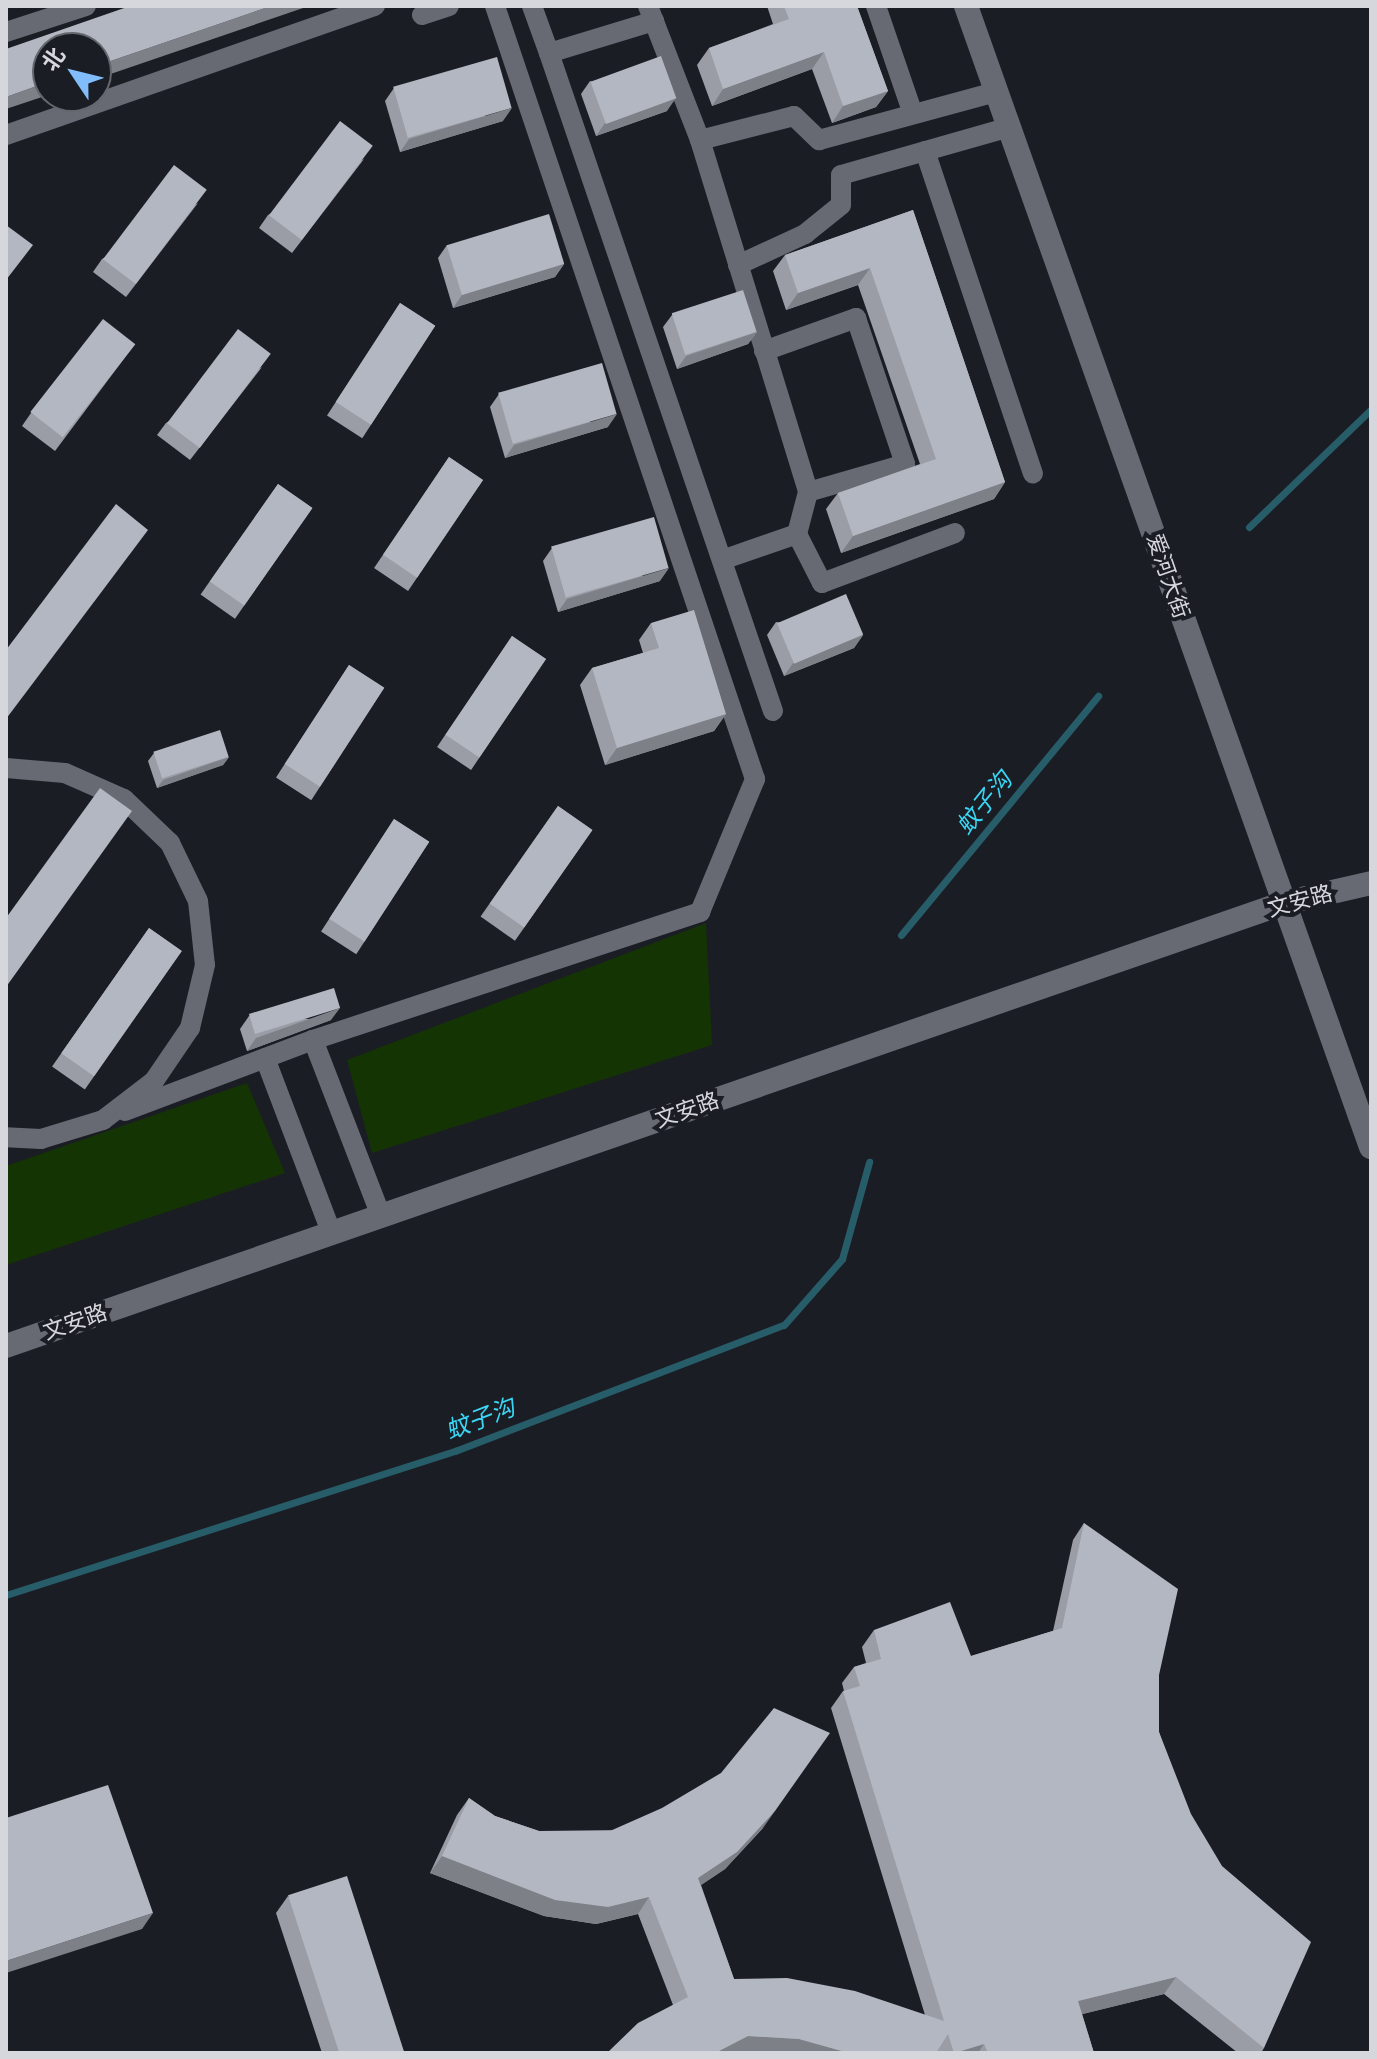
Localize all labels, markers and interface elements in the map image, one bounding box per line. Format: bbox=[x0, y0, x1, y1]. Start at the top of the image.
north arrow bbox=[32, 32, 112, 112]
text: 北 bbox=[36, 42, 71, 76]
street label: 爱河大街 bbox=[1141, 530, 1195, 622]
water label: 蚊子沟 bbox=[950, 766, 1018, 840]
street label: 文安路 bbox=[1265, 880, 1335, 922]
street label: 文安路 bbox=[652, 1087, 722, 1133]
street label: 文安路 bbox=[40, 1299, 110, 1345]
water label: 蚊子沟 bbox=[441, 1393, 519, 1445]

